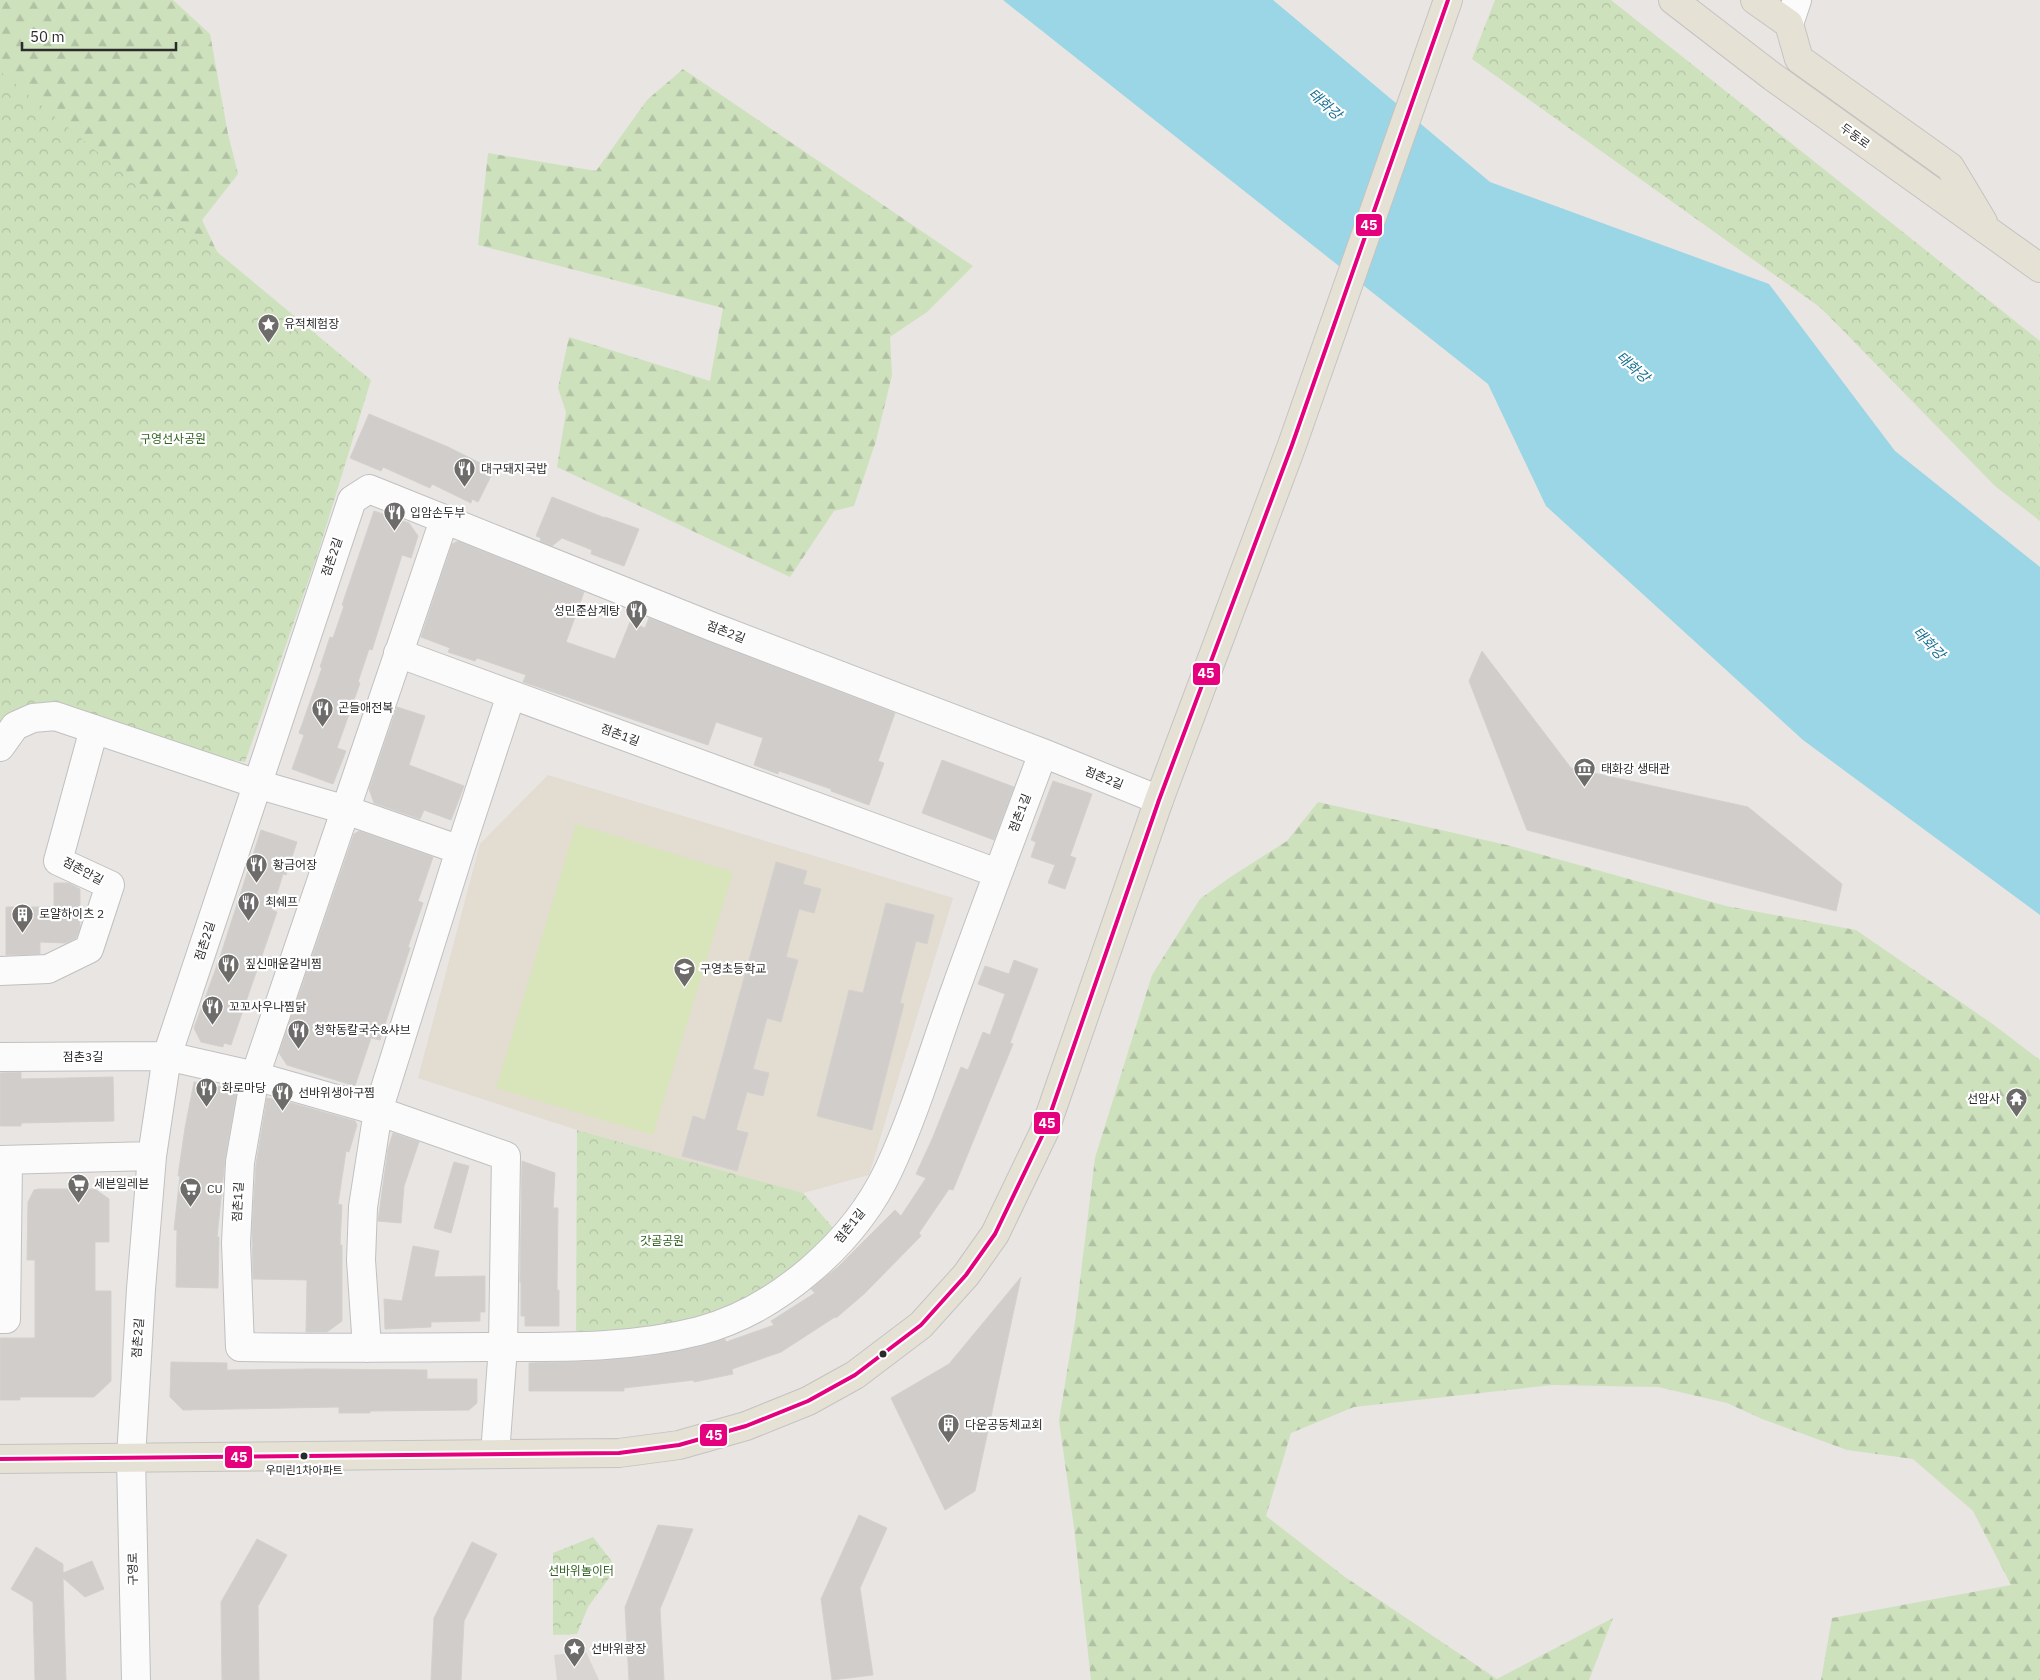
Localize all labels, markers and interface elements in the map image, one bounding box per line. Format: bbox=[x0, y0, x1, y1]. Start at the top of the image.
scale bar bbox=[22, 20, 176, 52]
text: 50 m bbox=[30, 27, 65, 46]
water label: 태화강 bbox=[1305, 85, 1347, 125]
street label: 두동로 bbox=[1837, 120, 1873, 151]
line badge: 45 bbox=[1355, 213, 1383, 237]
text: 45 bbox=[1361, 216, 1377, 234]
place icon: 유적체험장 bbox=[256, 312, 280, 343]
place label: 유적체험장 bbox=[284, 316, 339, 331]
water label: 태화강 bbox=[1613, 348, 1655, 388]
park label: 구영선사공원 bbox=[140, 431, 206, 446]
restaurant icon: 대구돼지국밥 bbox=[453, 457, 477, 488]
place label: 대구돼지국밥 bbox=[481, 461, 547, 476]
restaurant icon: 입암손두부 bbox=[382, 501, 406, 532]
place label: 입암손두부 bbox=[410, 505, 465, 520]
street label: 점촌2길 bbox=[318, 535, 345, 578]
restaurant icon: 성민준삼계탕 bbox=[624, 599, 648, 630]
place label: 성민준삼계탕 bbox=[554, 603, 620, 618]
street label: 점촌2길 bbox=[705, 617, 748, 646]
water label: 태화강 bbox=[1909, 623, 1950, 665]
line badge: 45 bbox=[1192, 662, 1221, 686]
text: 45 bbox=[1198, 664, 1214, 682]
restaurant icon: 곤들애전복 bbox=[310, 696, 334, 727]
place label: 곤들애전복 bbox=[338, 700, 393, 715]
street label: 점촌1길 bbox=[599, 721, 642, 748]
museum icon: 태화강 생태관 bbox=[1573, 757, 1597, 788]
place label: 태화강 생태관 bbox=[1601, 761, 1670, 776]
street label: 점촌2길 bbox=[1083, 763, 1126, 792]
street label: 점촌1길 bbox=[1005, 791, 1034, 834]
restaurant icon: 황금어장 bbox=[245, 853, 269, 884]
street label: 점촌안길 bbox=[60, 854, 106, 888]
place label: 황금어장 bbox=[273, 857, 317, 872]
restaurant icon: 최쉐프 bbox=[237, 890, 261, 921]
place label: 최쉐프 bbox=[265, 894, 298, 909]
building icon: 로얄하이츠 2 bbox=[11, 902, 35, 933]
place label: 로얄하이츠 2 bbox=[39, 906, 104, 921]
street label: 점촌2길 bbox=[191, 919, 218, 962]
restaurant icon: 짚신매운갈비찜 bbox=[217, 952, 241, 983]
place label: 짚신매운갈비찜 bbox=[245, 956, 322, 971]
school or university icon: 구영초등학교 bbox=[672, 957, 696, 988]
place label: 구영초등학교 bbox=[700, 961, 766, 976]
restaurant icon: 꼬꼬사우나찜닭 bbox=[201, 995, 225, 1026]
place label: 꼬꼬사우나찜닭 bbox=[229, 999, 306, 1014]
restaurant icon: 청학동칼국수&샤브 bbox=[286, 1018, 310, 1049]
place label: 청학동칼국수&샤브 bbox=[314, 1022, 411, 1037]
street label: 점촌3길 bbox=[63, 1049, 103, 1064]
restaurant icon: 화로마당 bbox=[194, 1076, 218, 1107]
place label: 화로마당 bbox=[222, 1080, 266, 1095]
restaurant icon: 선바위생아구찜 bbox=[270, 1081, 294, 1112]
place label: 선바위생아구찜 bbox=[298, 1085, 375, 1100]
temple icon: 선암사 bbox=[2004, 1087, 2028, 1118]
place label: 선암사 bbox=[1967, 1091, 2000, 1106]
line badge: 45 bbox=[1033, 1111, 1061, 1135]
text: 45 bbox=[1039, 1114, 1055, 1132]
supermarket icon: 세븐일레븐 bbox=[66, 1172, 90, 1203]
place label: 세븐일레븐 bbox=[94, 1176, 149, 1191]
supermarket icon: CU bbox=[179, 1177, 203, 1208]
place label: CU bbox=[207, 1181, 223, 1196]
street label: 점촌1길 bbox=[229, 1181, 246, 1223]
street label: 점촌1길 bbox=[831, 1205, 868, 1246]
park label: 갓골공원 bbox=[640, 1233, 684, 1248]
street label: 점촌2길 bbox=[129, 1317, 146, 1359]
unlabelled marker bbox=[878, 1349, 888, 1359]
building icon: 다운공동체교회 bbox=[937, 1413, 961, 1444]
place label: 다운공동체교회 bbox=[965, 1417, 1042, 1432]
line badge: 45 bbox=[699, 1423, 728, 1447]
text: 45 bbox=[706, 1426, 722, 1444]
line badge: 45 bbox=[224, 1445, 253, 1469]
text: 45 bbox=[231, 1448, 247, 1466]
marker: 우미린1차아파트 bbox=[299, 1451, 309, 1461]
place label: 우미린1차아파트 bbox=[265, 1463, 343, 1477]
street label: 구영로 bbox=[125, 1552, 140, 1586]
park label: 선바위놀이터 bbox=[548, 1563, 614, 1578]
place icon: 선바위광장 bbox=[563, 1637, 587, 1668]
place label: 선바위광장 bbox=[591, 1641, 646, 1656]

